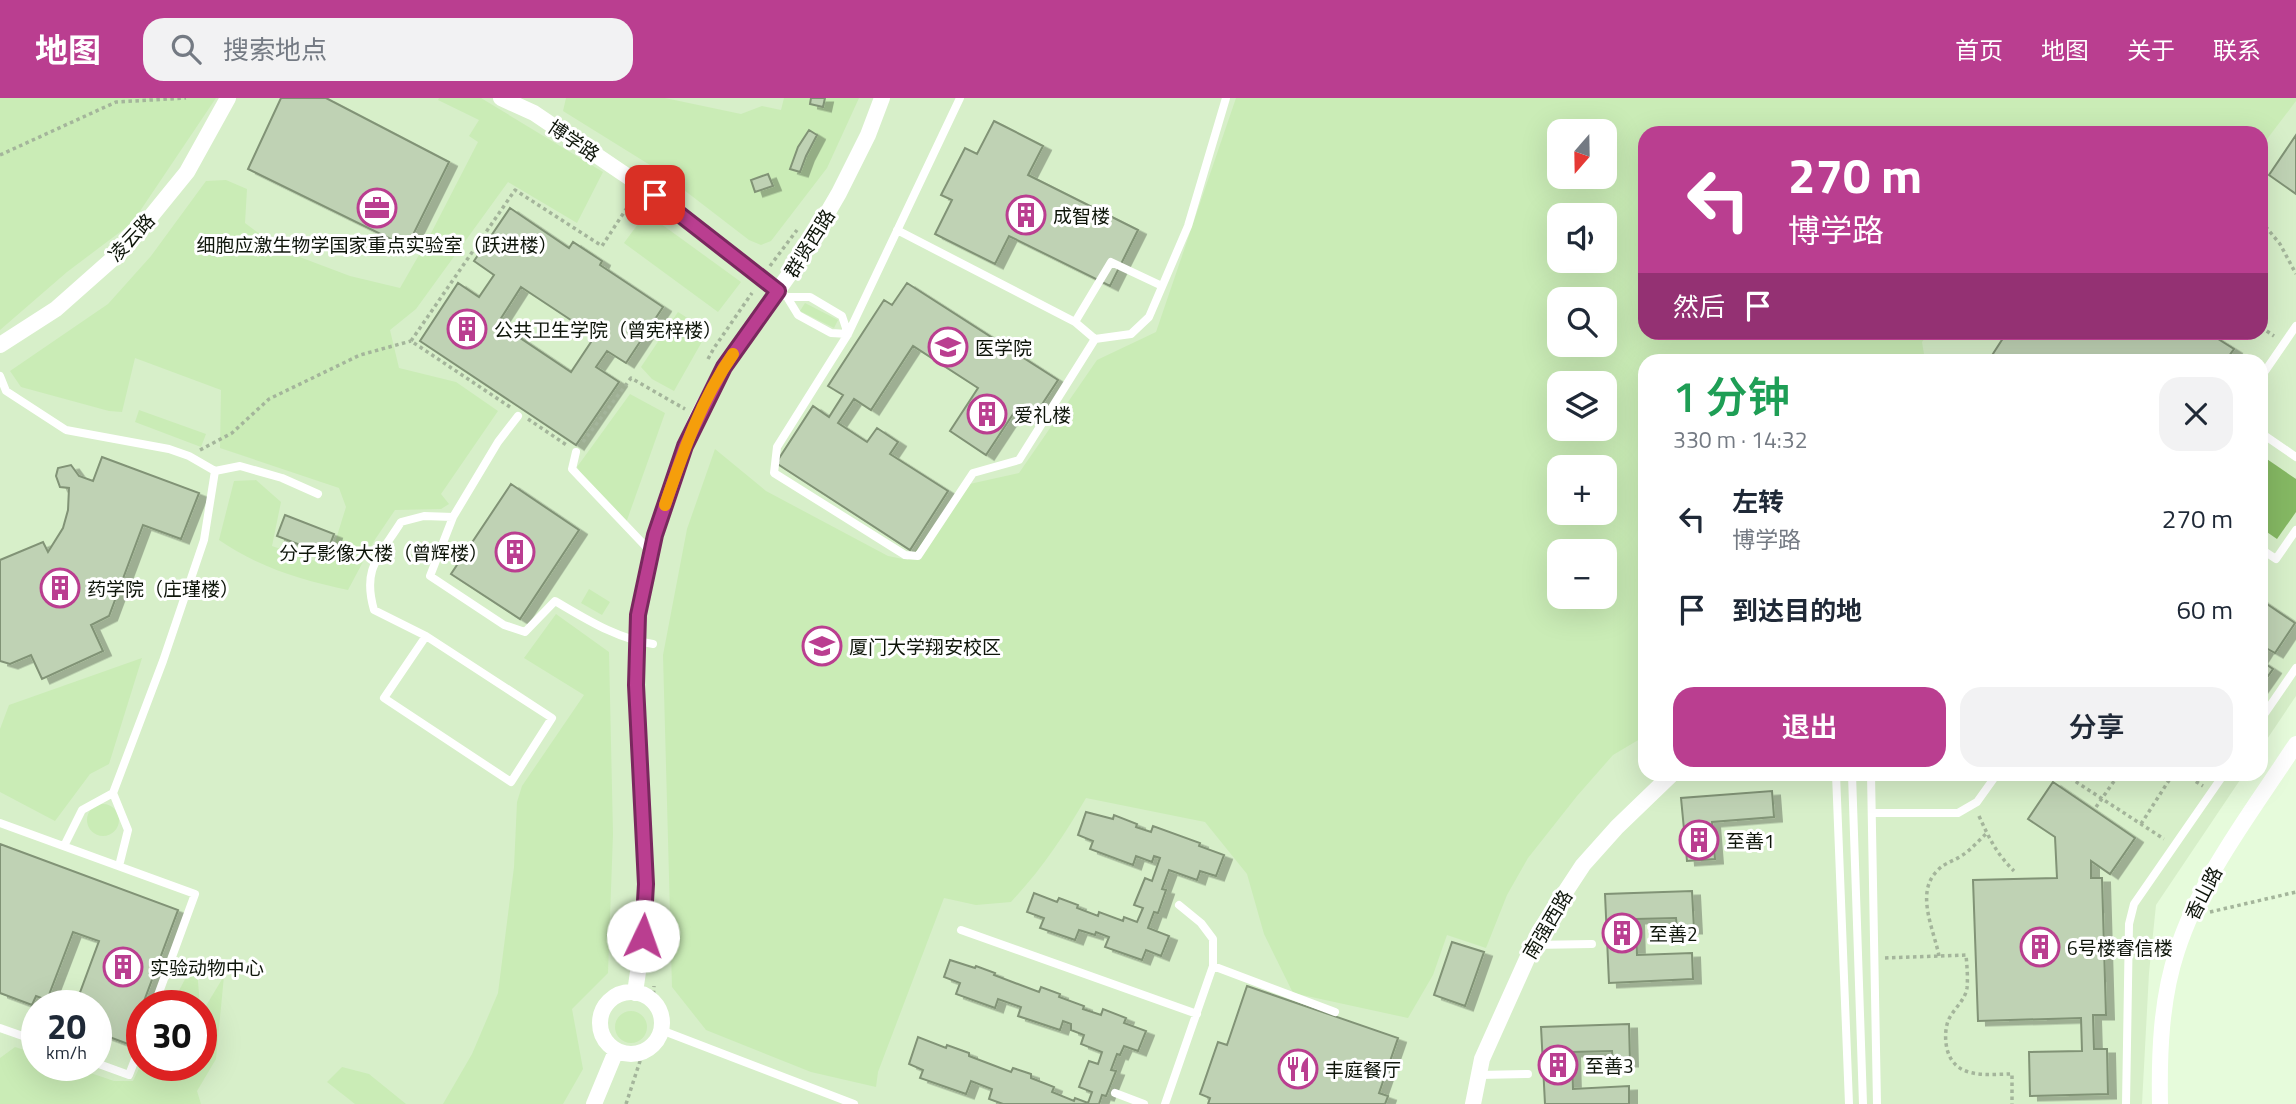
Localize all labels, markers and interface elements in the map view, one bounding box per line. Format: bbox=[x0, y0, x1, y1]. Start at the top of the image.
search box bbox=[143, 18, 633, 81]
text: 地图 bbox=[35, 25, 101, 75]
icon: search bbox=[167, 30, 205, 68]
text: 搜索地点 bbox=[223, 30, 327, 69]
text: 首页 bbox=[1955, 32, 2003, 68]
text: 地图 bbox=[2041, 32, 2089, 68]
text: 关于 bbox=[2127, 32, 2175, 68]
text: 联系 bbox=[2213, 32, 2261, 68]
street label: 博学路 bbox=[542, 112, 606, 168]
north arrow bbox=[1547, 119, 1617, 189]
map controls bbox=[1547, 119, 1617, 609]
text: 270 m bbox=[1788, 137, 1922, 212]
icon: left bbox=[1673, 154, 1764, 245]
pin bbox=[625, 165, 685, 225]
icon: arrive bbox=[636, 176, 674, 214]
office icon: 细胞应激生物学国家重点实验室（跃进楼） bbox=[356, 187, 398, 229]
building icon: 成智楼 bbox=[1005, 194, 1047, 236]
place label: 成智楼 bbox=[1053, 201, 1110, 230]
street label: 群贤西路 bbox=[777, 203, 841, 283]
button: sound bbox=[1547, 203, 1617, 273]
street label: 凌云路 bbox=[101, 206, 161, 268]
text: 博学路 bbox=[1788, 206, 1884, 254]
place label: 细胞应激生物学国家重点实验室（跃进楼） bbox=[196, 230, 558, 259]
button: search bbox=[1547, 287, 1617, 357]
text: 然后 bbox=[1673, 287, 1725, 326]
icon: arrive bbox=[1739, 287, 1777, 325]
building icon: 公共卫生学院（曾宪梓楼） bbox=[446, 308, 488, 350]
place label: 公共卫生学院（曾宪梓楼） bbox=[494, 315, 722, 344]
school or university icon: 医学院 bbox=[927, 326, 969, 368]
place label: 医学院 bbox=[975, 333, 1032, 362]
text: 1 分钟 bbox=[1673, 364, 1790, 428]
button: layers bbox=[1547, 371, 1617, 441]
button: close bbox=[2159, 377, 2233, 451]
building icon: 爱礼楼 bbox=[966, 393, 1008, 435]
place label: 爱礼楼 bbox=[1014, 400, 1071, 429]
text: 330 m · 14:32 bbox=[1673, 422, 1808, 457]
button: + bbox=[1547, 455, 1617, 525]
text: 左转 bbox=[1732, 482, 1784, 521]
text: 270 m bbox=[2162, 499, 2233, 538]
icon: left bbox=[1673, 500, 1711, 538]
text: 博学路 bbox=[1732, 522, 1801, 557]
building icon: 分子影像大楼（曾辉楼） bbox=[494, 531, 536, 573]
place label: 分子影像大楼（曾辉楼） bbox=[279, 538, 488, 567]
button: − bbox=[1547, 539, 1617, 609]
building icon: 药学院（庄瑾楼） bbox=[39, 567, 81, 609]
place label: 药学院（庄瑾楼） bbox=[87, 574, 239, 603]
text: 60 m bbox=[2176, 590, 2233, 629]
icon: arrive bbox=[1673, 591, 1711, 629]
text: 到达目的地 bbox=[1732, 591, 1862, 630]
school or university icon: 厦门大学翔安校区 bbox=[801, 625, 843, 667]
place label: 厦门大学翔安校区 bbox=[849, 632, 1001, 661]
button: 退出 bbox=[1673, 687, 1946, 767]
button: 分享 bbox=[1960, 687, 2233, 767]
building icon: 至善1 bbox=[1678, 819, 1720, 861]
place label: 至善1 bbox=[1726, 826, 1775, 855]
street label: 香山路 bbox=[2177, 861, 2229, 925]
street label: 南强西路 bbox=[1515, 884, 1579, 964]
position arrow bbox=[606, 899, 680, 973]
building icon: 至善2 bbox=[1601, 912, 1643, 954]
place label: 至善2 bbox=[1649, 919, 1698, 948]
building icon: 6号楼睿信楼 bbox=[2019, 926, 2061, 968]
place label: 6号楼睿信楼 bbox=[2067, 933, 2173, 962]
building icon: 实验动物中心 bbox=[102, 946, 144, 988]
place label: 实验动物中心 bbox=[150, 953, 264, 982]
speed limit sign: 30 bbox=[126, 990, 217, 1081]
text: 20 bbox=[47, 999, 86, 1053]
text: km/h bbox=[46, 1039, 87, 1066]
building icon: 至善3 bbox=[1537, 1044, 1579, 1086]
restaurant icon: 丰庭餐厅 bbox=[1277, 1048, 1319, 1090]
place label: 至善3 bbox=[1585, 1051, 1634, 1080]
place label: 丰庭餐厅 bbox=[1325, 1055, 1401, 1084]

